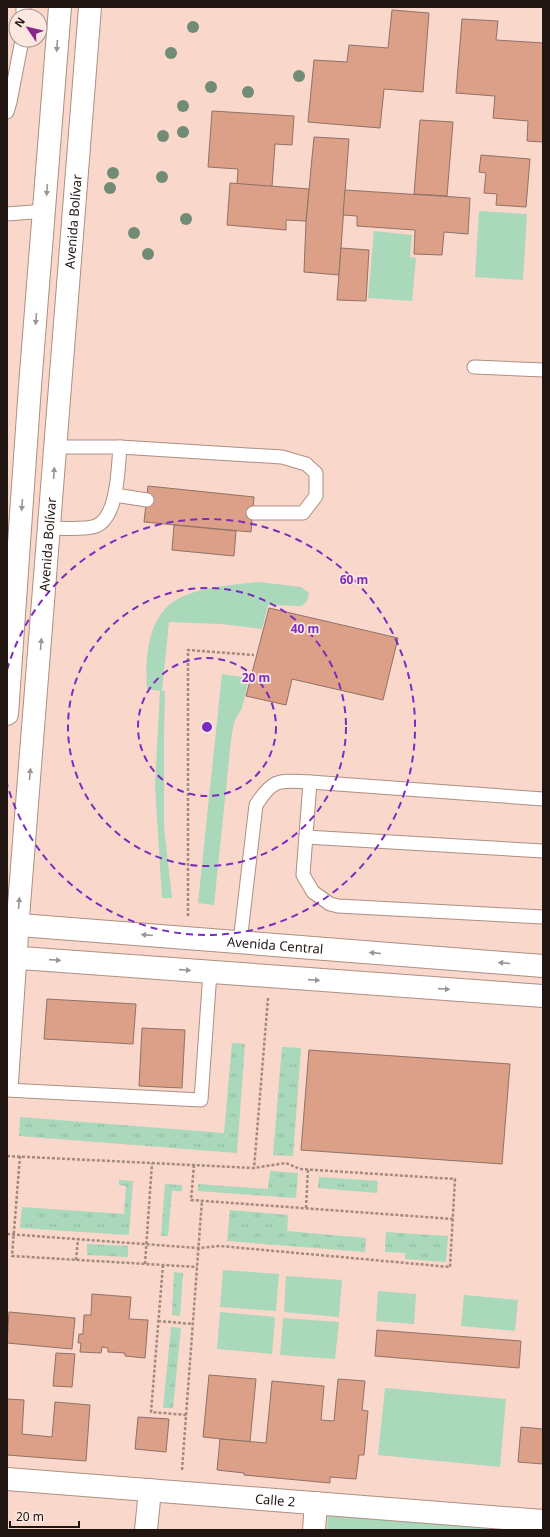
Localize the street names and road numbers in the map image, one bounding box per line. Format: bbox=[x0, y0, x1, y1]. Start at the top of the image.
street label: Avenida Bolívar bbox=[60, 173, 86, 269]
street label: Avenida Bolívar bbox=[35, 496, 60, 592]
street label: Avenida Central bbox=[226, 932, 324, 958]
street label: Calle 2 bbox=[254, 1489, 296, 1511]

